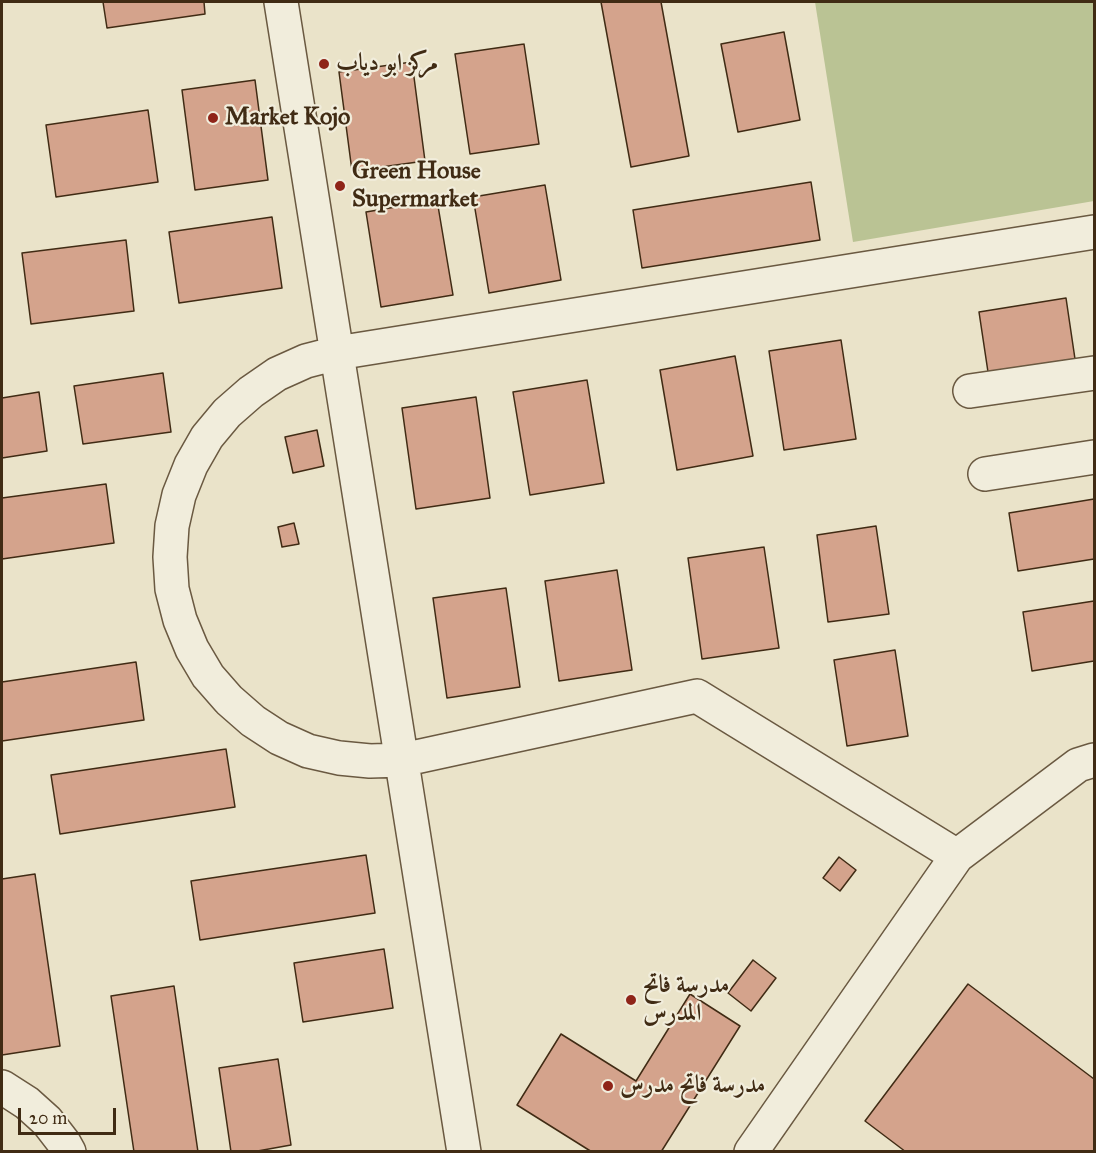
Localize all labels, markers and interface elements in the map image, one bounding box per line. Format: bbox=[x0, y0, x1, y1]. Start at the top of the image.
place label: مركز ابو دياب bbox=[336, 50, 438, 78]
marker: مركز ابو دياب bbox=[317, 57, 331, 71]
place label: Market Kojo bbox=[225, 104, 350, 132]
marker: Market Kojo bbox=[206, 111, 220, 125]
place label: Green House Supermarket bbox=[352, 158, 481, 214]
marker: Green House Supermarket bbox=[333, 179, 347, 193]
place label: مدرسة فاتح المدرس bbox=[643, 972, 729, 1028]
marker: مدرسة فاتح المدرس bbox=[624, 993, 638, 1007]
place label: مدرسة فاتح مدرس bbox=[620, 1072, 765, 1100]
marker: مدرسة فاتح مدرس bbox=[601, 1079, 615, 1093]
scale bar bbox=[21, 1096, 118, 1134]
text: 20 m bbox=[29, 1107, 67, 1129]

